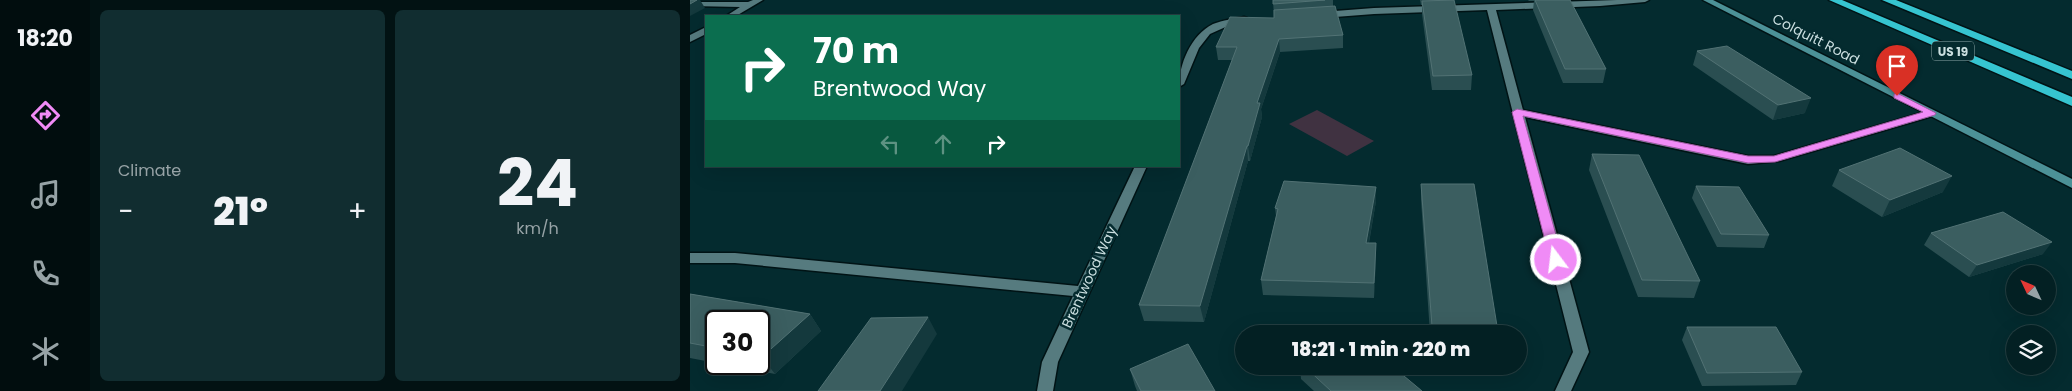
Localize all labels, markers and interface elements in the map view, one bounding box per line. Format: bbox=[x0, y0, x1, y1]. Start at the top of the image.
street label: Colquitt Road bbox=[1769, 8, 1863, 70]
text: 18:20 bbox=[17, 23, 73, 54]
text: 70 m bbox=[813, 26, 899, 75]
icon: right bbox=[730, 35, 795, 100]
road number: US 19 bbox=[1932, 41, 1974, 60]
pin bbox=[1876, 45, 1918, 96]
icon: arrive bbox=[1883, 52, 1911, 80]
text: Brentwood Way bbox=[813, 73, 986, 104]
icon: directions bbox=[28, 98, 63, 133]
icon: left bbox=[876, 130, 904, 158]
icon: ahead bbox=[929, 130, 957, 158]
icon: right bbox=[982, 130, 1010, 158]
text: 24 bbox=[497, 138, 578, 229]
text: Climate bbox=[118, 159, 181, 182]
icon: music bbox=[28, 177, 63, 212]
text: 21° bbox=[213, 185, 268, 238]
text: − bbox=[118, 192, 133, 231]
text: + bbox=[348, 192, 367, 231]
text: km/h bbox=[516, 217, 559, 240]
street label: Brentwood Way bbox=[1057, 223, 1121, 331]
position arrow bbox=[1529, 233, 1581, 285]
icon: phone bbox=[28, 256, 63, 291]
north arrow bbox=[2006, 265, 2056, 315]
map controls bbox=[2006, 265, 2056, 375]
speed limit sign: 30 bbox=[705, 310, 770, 375]
button: layers bbox=[2006, 325, 2056, 375]
icon: climate bbox=[28, 334, 63, 369]
text: 18:21 · 1 min · 220 m bbox=[1292, 336, 1470, 363]

